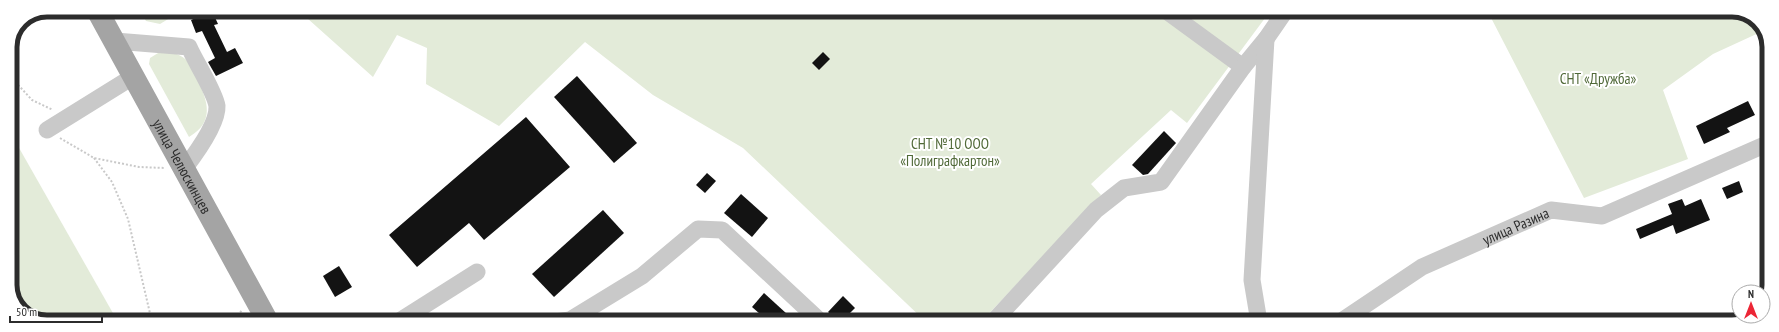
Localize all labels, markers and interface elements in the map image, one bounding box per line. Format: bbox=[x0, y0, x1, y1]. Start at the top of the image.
park label: СНТ «Дружба» bbox=[1560, 69, 1636, 88]
street label: улица Челюскинцев bbox=[149, 115, 216, 217]
park label: СНТ №10 ООО «Полиграфкартон» bbox=[900, 134, 1000, 170]
street label: улица Разина bbox=[1479, 203, 1552, 249]
north arrow bbox=[1731, 284, 1771, 324]
text: N bbox=[1748, 287, 1754, 301]
scale bar bbox=[10, 298, 102, 324]
text: 50 m bbox=[16, 304, 37, 319]

